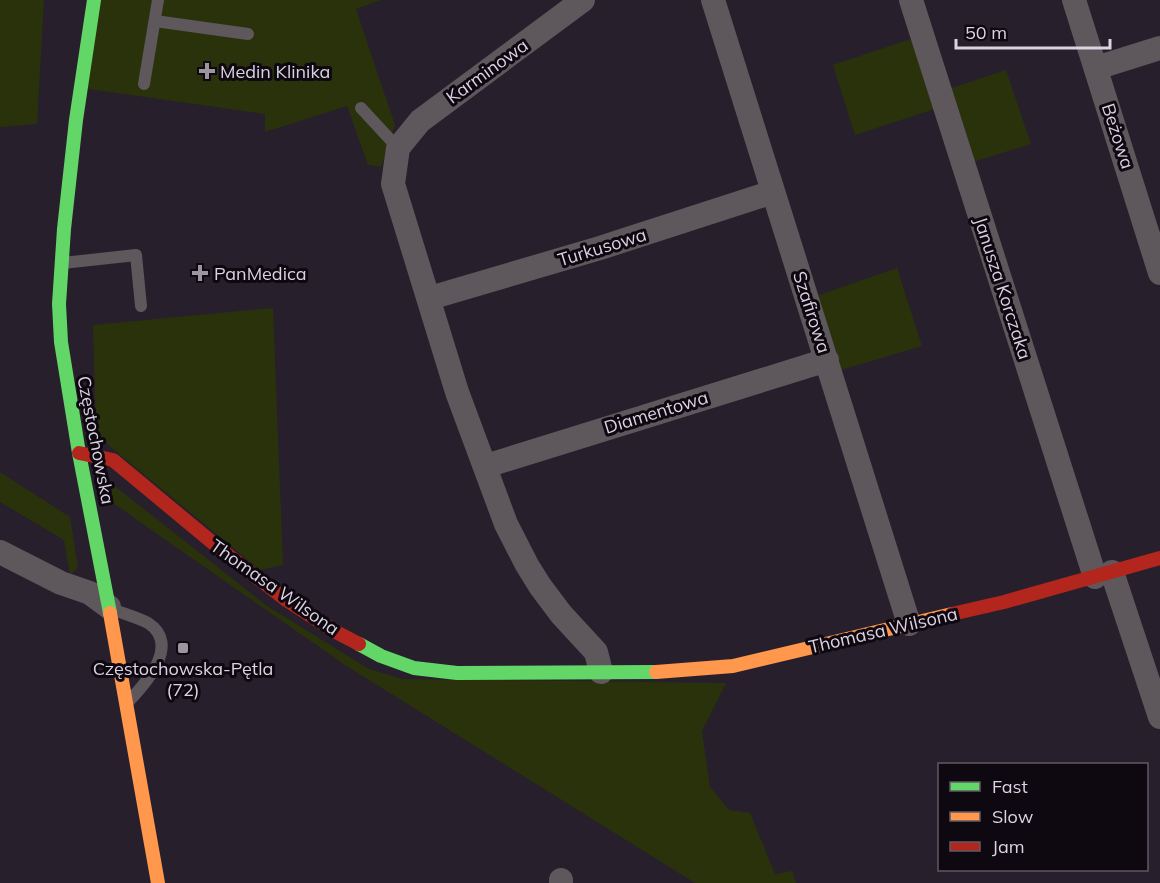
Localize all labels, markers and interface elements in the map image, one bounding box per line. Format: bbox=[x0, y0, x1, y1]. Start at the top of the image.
scale bar bbox=[956, 12, 1110, 50]
text: 50 m bbox=[965, 21, 1007, 44]
street label: Karminowa bbox=[441, 34, 533, 108]
place label: Medin Klinika bbox=[220, 60, 330, 83]
marker: Medin Klinika bbox=[198, 62, 216, 80]
street label: Beżowa bbox=[1097, 100, 1139, 172]
street label: Janusza Korczaka bbox=[969, 214, 1037, 362]
street label: Turkusowa bbox=[555, 223, 649, 271]
place label: PanMedica bbox=[214, 262, 307, 285]
marker: PanMedica bbox=[191, 264, 209, 282]
street label: Szafirowa bbox=[788, 268, 836, 356]
street label: Częstochowska bbox=[72, 374, 120, 506]
street label: Diamentowa bbox=[601, 385, 711, 439]
street label: Thomasa Wilsona bbox=[206, 534, 344, 640]
street label: Thomasa Wilsona bbox=[806, 602, 960, 658]
marker: Częstochowska-Pętla (72) bbox=[176, 641, 190, 655]
place label: Częstochowska-Pętla (72) bbox=[93, 657, 273, 701]
legend bbox=[938, 763, 1148, 871]
text: Fast bbox=[992, 775, 1028, 798]
text: Slow bbox=[992, 805, 1034, 828]
text: Jam bbox=[992, 835, 1025, 858]

